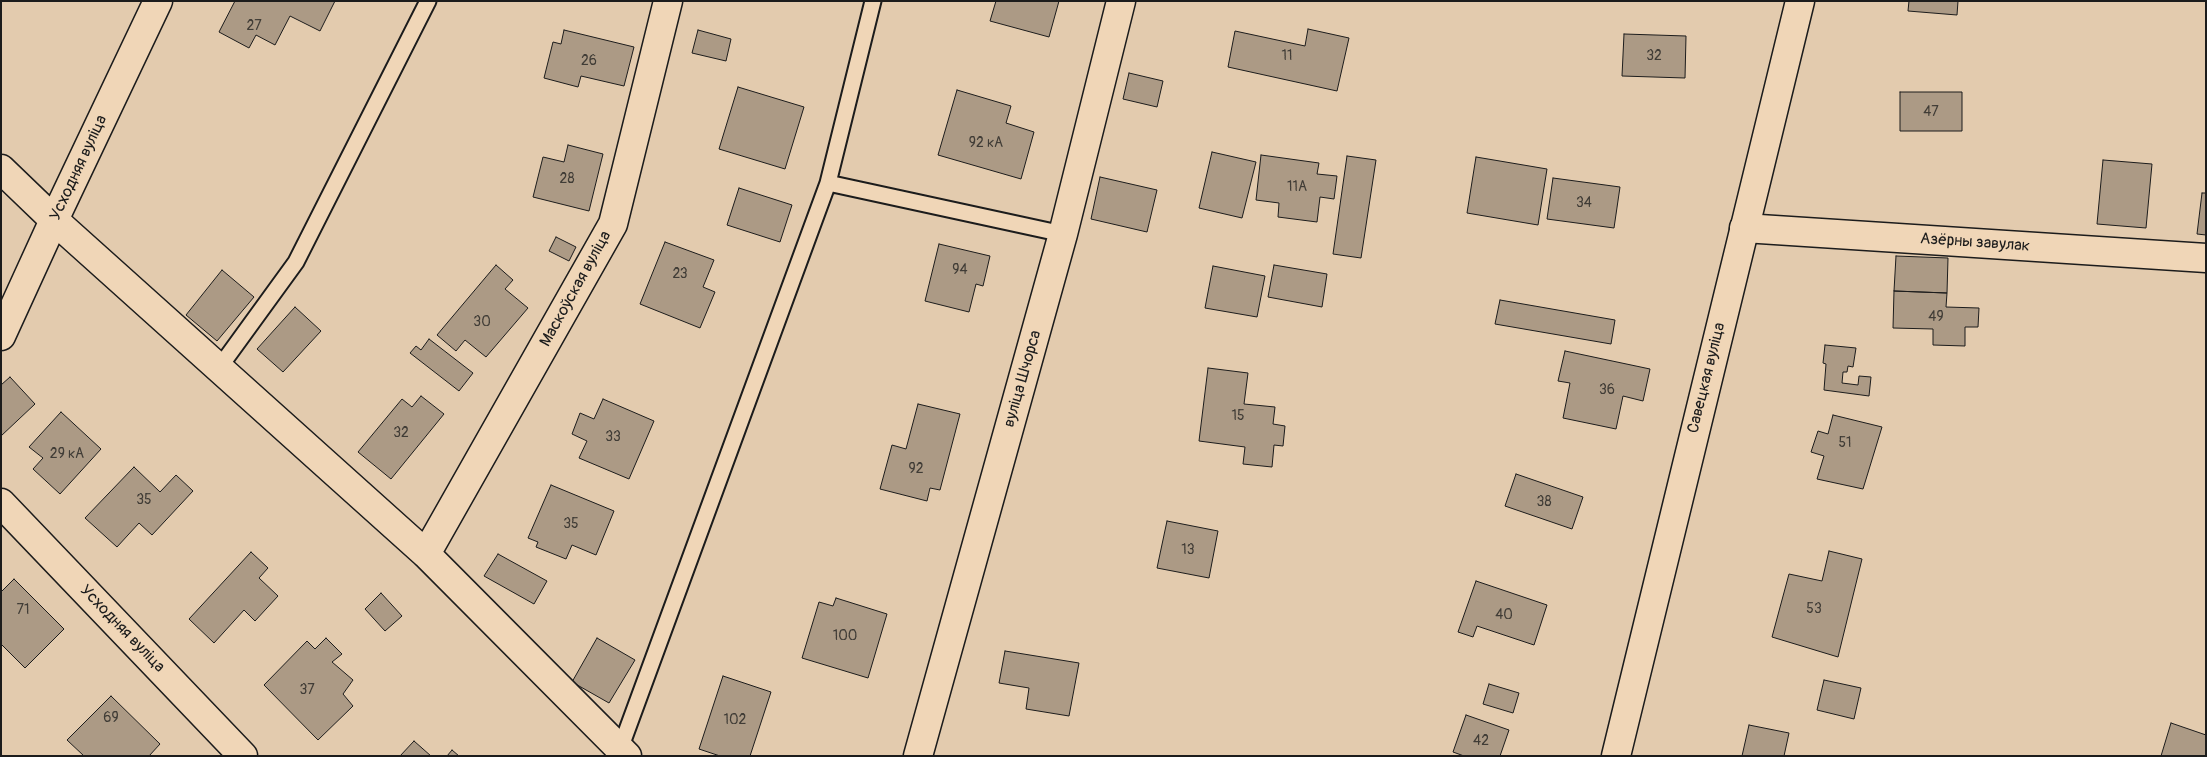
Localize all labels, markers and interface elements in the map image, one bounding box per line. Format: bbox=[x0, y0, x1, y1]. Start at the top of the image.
house number: 27 bbox=[246, 18, 262, 34]
house number: 11 bbox=[1282, 48, 1292, 64]
house number: 32 bbox=[1646, 48, 1662, 64]
house number: 26 bbox=[581, 53, 597, 69]
house number: 47 bbox=[1923, 104, 1939, 120]
street label: Усходняя вуліца bbox=[46, 112, 112, 224]
house number: 92 кА bbox=[969, 135, 1003, 151]
house number: 28 bbox=[560, 171, 574, 187]
house number: 11А bbox=[1287, 179, 1307, 195]
house number: 34 bbox=[1576, 195, 1592, 211]
street label: Маскоўская вуліца bbox=[536, 228, 616, 350]
street label: Азёрны завулак bbox=[1919, 230, 2031, 256]
house number: 94 bbox=[952, 262, 968, 278]
house number: 23 bbox=[672, 266, 688, 282]
house number: 49 bbox=[1928, 309, 1944, 325]
house number: 30 bbox=[473, 314, 491, 330]
street label: Савецкая вуліца bbox=[1684, 321, 1730, 435]
street label: вуліца Шчорса bbox=[1000, 328, 1046, 430]
house number: 36 bbox=[1599, 382, 1615, 398]
house number: 15 bbox=[1231, 408, 1245, 424]
house number: 32 bbox=[393, 425, 409, 441]
house number: 33 bbox=[605, 429, 621, 445]
house number: 51 bbox=[1838, 435, 1852, 451]
house number: 29 кА bbox=[50, 446, 84, 462]
house number: 92 bbox=[908, 461, 924, 477]
house number: 35 bbox=[136, 492, 152, 508]
house number: 38 bbox=[1537, 494, 1551, 510]
house number: 35 bbox=[563, 516, 579, 532]
house number: 13 bbox=[1181, 542, 1195, 558]
street label: Усходняя вуліца bbox=[76, 581, 168, 677]
house number: 53 bbox=[1806, 601, 1822, 617]
house number: 71 bbox=[17, 602, 29, 618]
house number: 40 bbox=[1495, 607, 1513, 623]
house number: 100 bbox=[833, 628, 857, 644]
house number: 37 bbox=[299, 682, 315, 698]
house number: 69 bbox=[103, 710, 119, 726]
house number: 102 bbox=[724, 712, 746, 728]
house number: 42 bbox=[1473, 733, 1489, 749]

